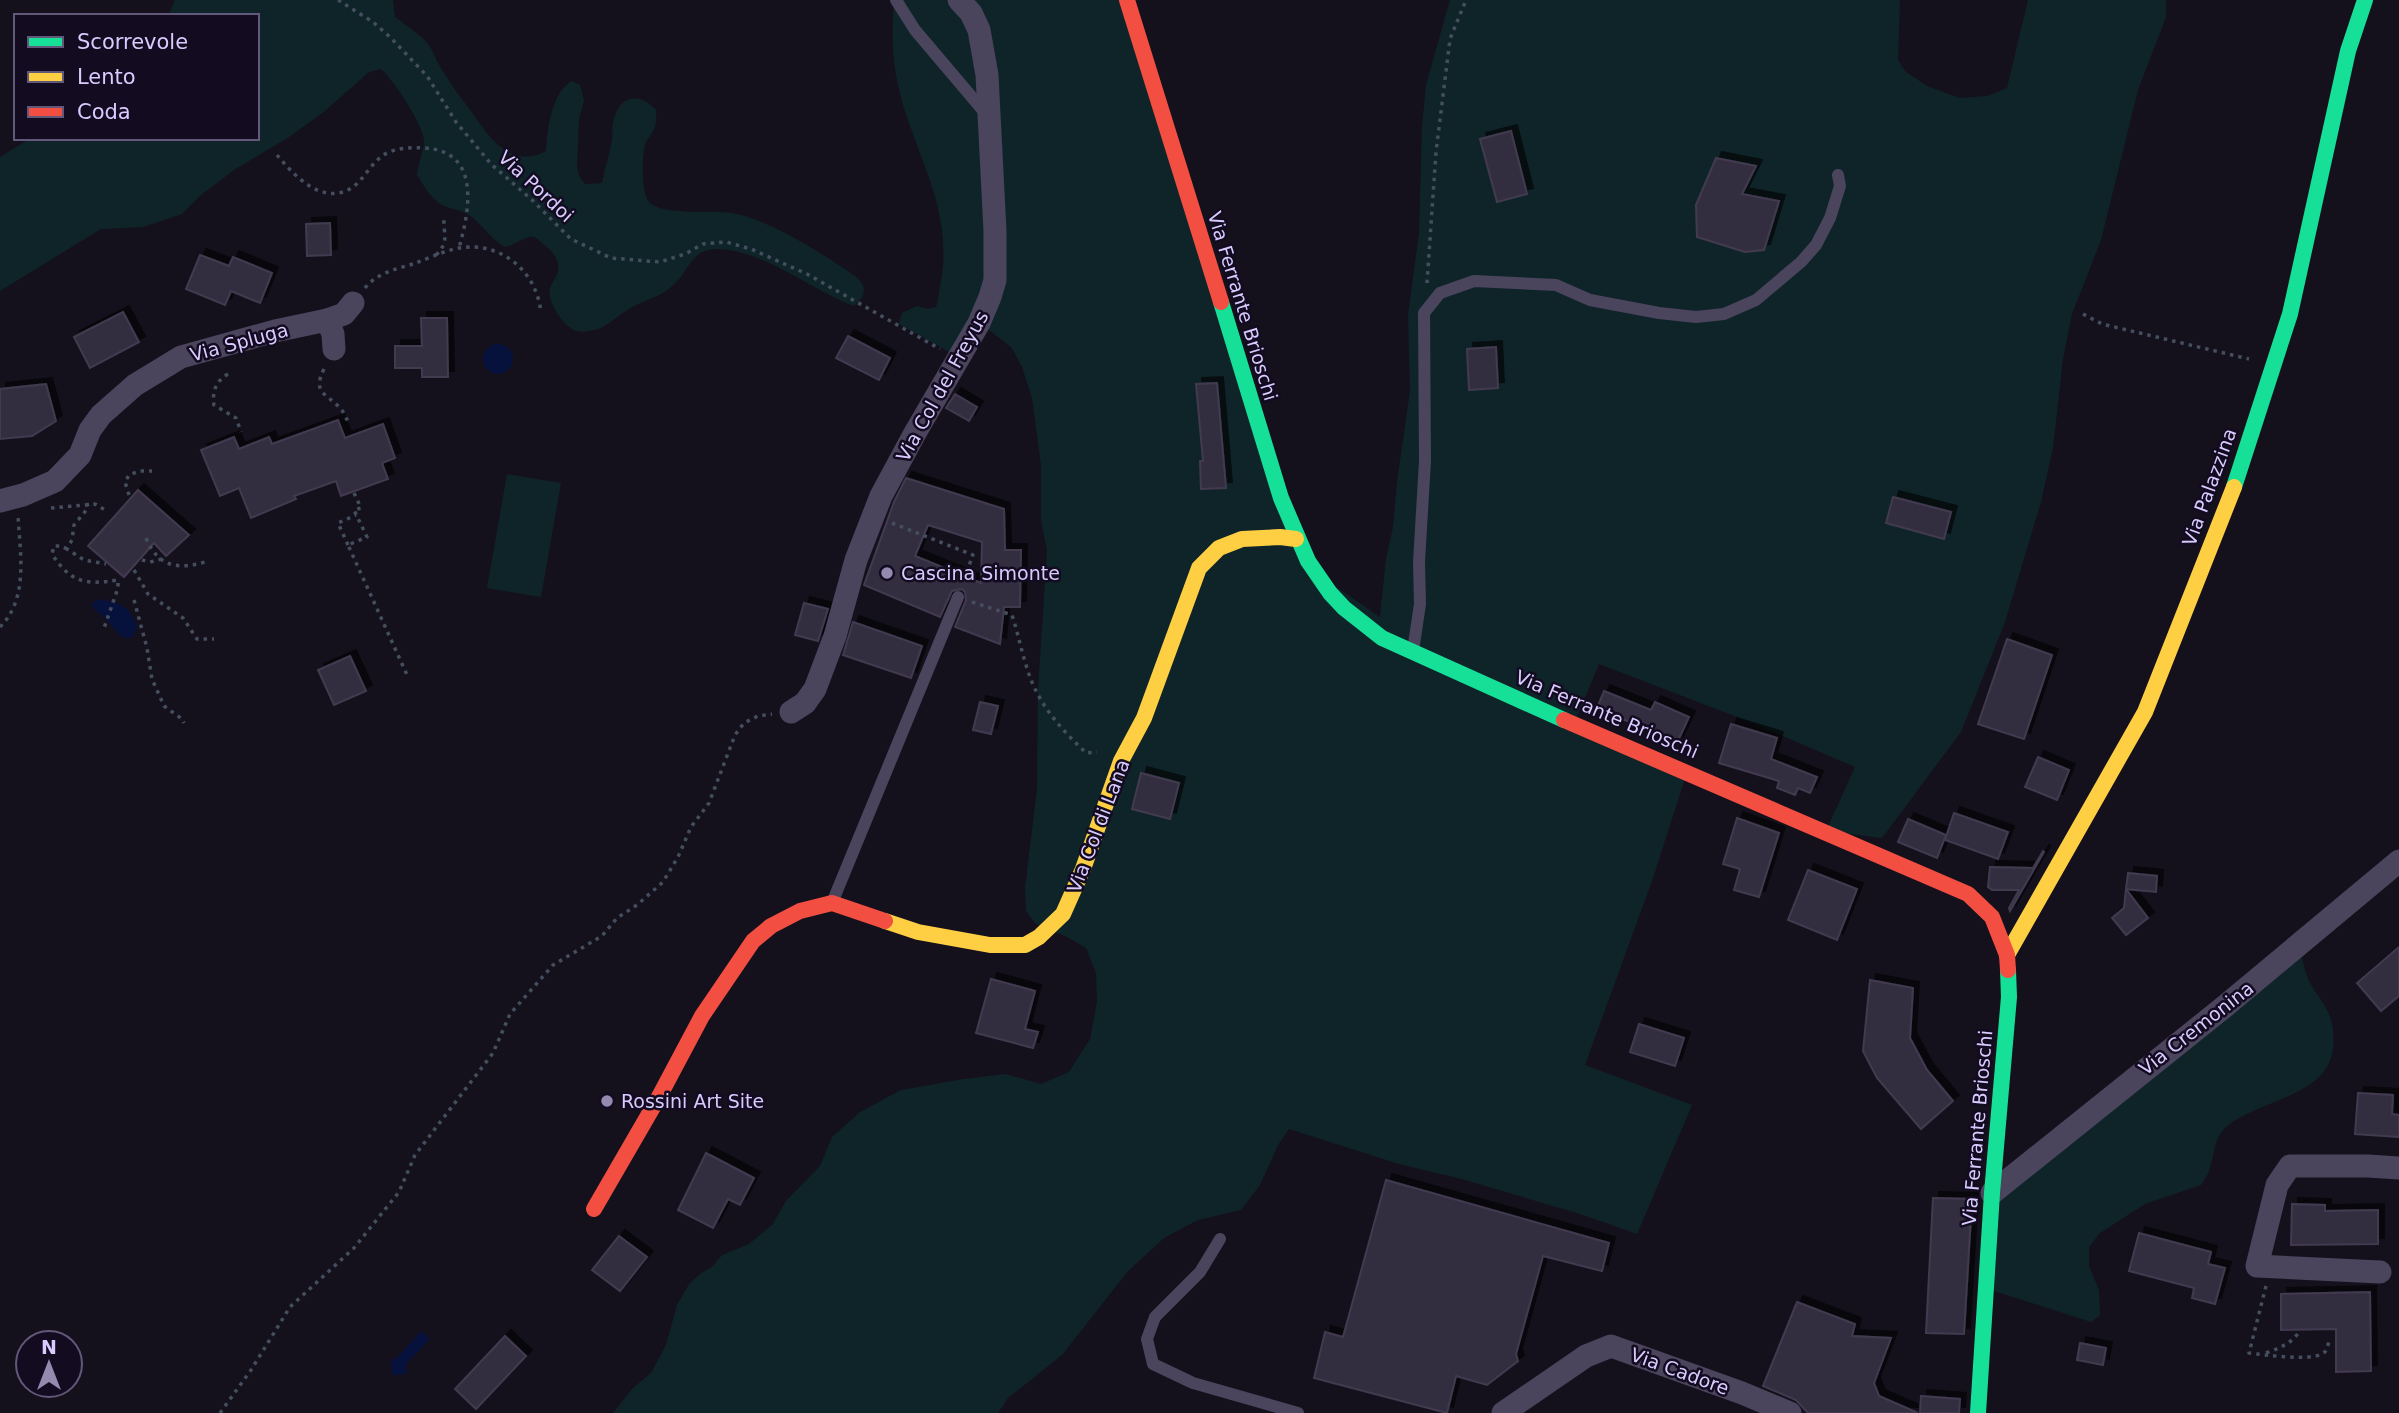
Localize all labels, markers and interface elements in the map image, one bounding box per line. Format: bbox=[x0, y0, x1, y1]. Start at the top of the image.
legend bbox=[14, 14, 259, 140]
text: Scorrevole bbox=[77, 30, 188, 54]
text: Lento bbox=[77, 65, 136, 89]
text: Coda bbox=[77, 100, 131, 124]
street label: Via Pordoi bbox=[494, 146, 578, 226]
street label: Via Ferrante Brioschi bbox=[1204, 209, 1282, 403]
street label: Via Col del Freyus bbox=[891, 307, 993, 465]
street label: Via Spluga bbox=[188, 318, 290, 366]
street label: Via Palazzina bbox=[2178, 425, 2240, 549]
place label: Cascina Simonte bbox=[901, 562, 1060, 584]
marker: Cascina Simonte bbox=[879, 565, 895, 581]
street label: Via Ferrante Brioschi bbox=[1512, 665, 1702, 763]
street label: Via Col di Lana bbox=[1062, 756, 1134, 896]
street label: Via Cremonina bbox=[2134, 977, 2258, 1079]
street label: Via Ferrante Brioschi bbox=[1957, 1029, 1997, 1227]
place label: Rossini Art Site bbox=[621, 1090, 764, 1112]
marker: Rossini Art Site bbox=[599, 1093, 615, 1109]
north arrow bbox=[14, 1329, 84, 1399]
text: N bbox=[41, 1336, 57, 1358]
street label: Via Cadore bbox=[1628, 1343, 1732, 1399]

